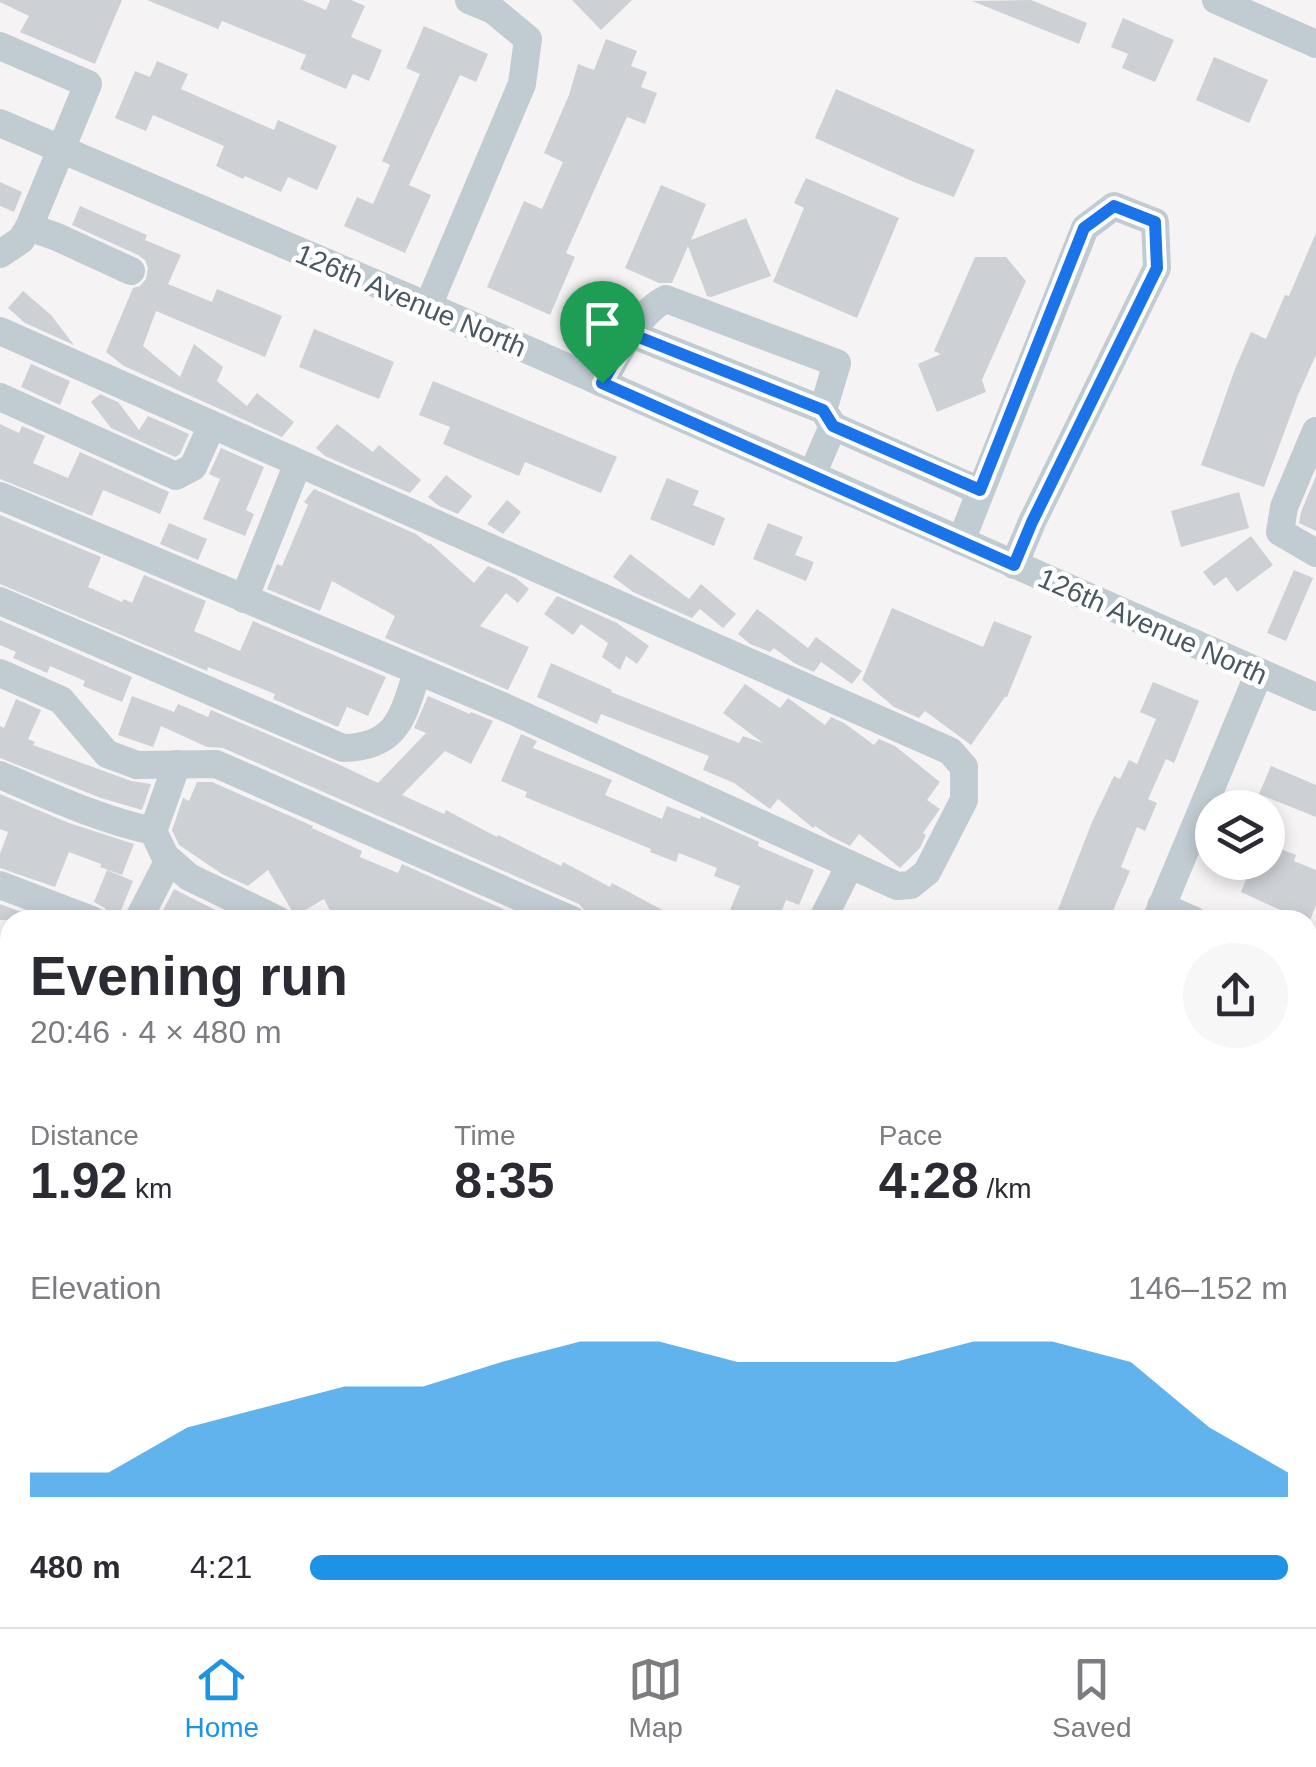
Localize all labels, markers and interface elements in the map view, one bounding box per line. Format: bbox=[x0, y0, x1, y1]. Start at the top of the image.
street label: 126th Avenue North bbox=[291, 238, 531, 363]
pin bbox=[560, 281, 645, 384]
icon: arrive bbox=[575, 296, 630, 351]
street label: 126th Avenue North bbox=[1034, 562, 1272, 691]
map controls bbox=[1195, 790, 1285, 880]
button: layers bbox=[1195, 790, 1285, 880]
button: share bbox=[1183, 943, 1288, 1048]
text: Evening run bbox=[30, 945, 348, 1007]
text: 20:46 · 4 × 480 m bbox=[30, 1014, 282, 1050]
text: Distance bbox=[30, 1120, 139, 1151]
text: Time bbox=[454, 1120, 516, 1151]
text: Pace bbox=[879, 1120, 942, 1151]
text: 1.92 bbox=[30, 1153, 127, 1209]
text: 8:35 bbox=[454, 1153, 554, 1209]
text: 4:28 bbox=[879, 1153, 979, 1209]
text: km bbox=[127, 1173, 172, 1204]
text: /km bbox=[979, 1173, 1032, 1204]
text: Elevation bbox=[30, 1270, 162, 1306]
text: 146–152 m bbox=[1128, 1270, 1288, 1306]
text: 480 m bbox=[30, 1549, 121, 1585]
text: 4:21 bbox=[190, 1549, 252, 1585]
tab: Home bbox=[184, 1652, 259, 1744]
tab: Map bbox=[628, 1652, 683, 1744]
tab: Saved bbox=[1052, 1652, 1131, 1744]

